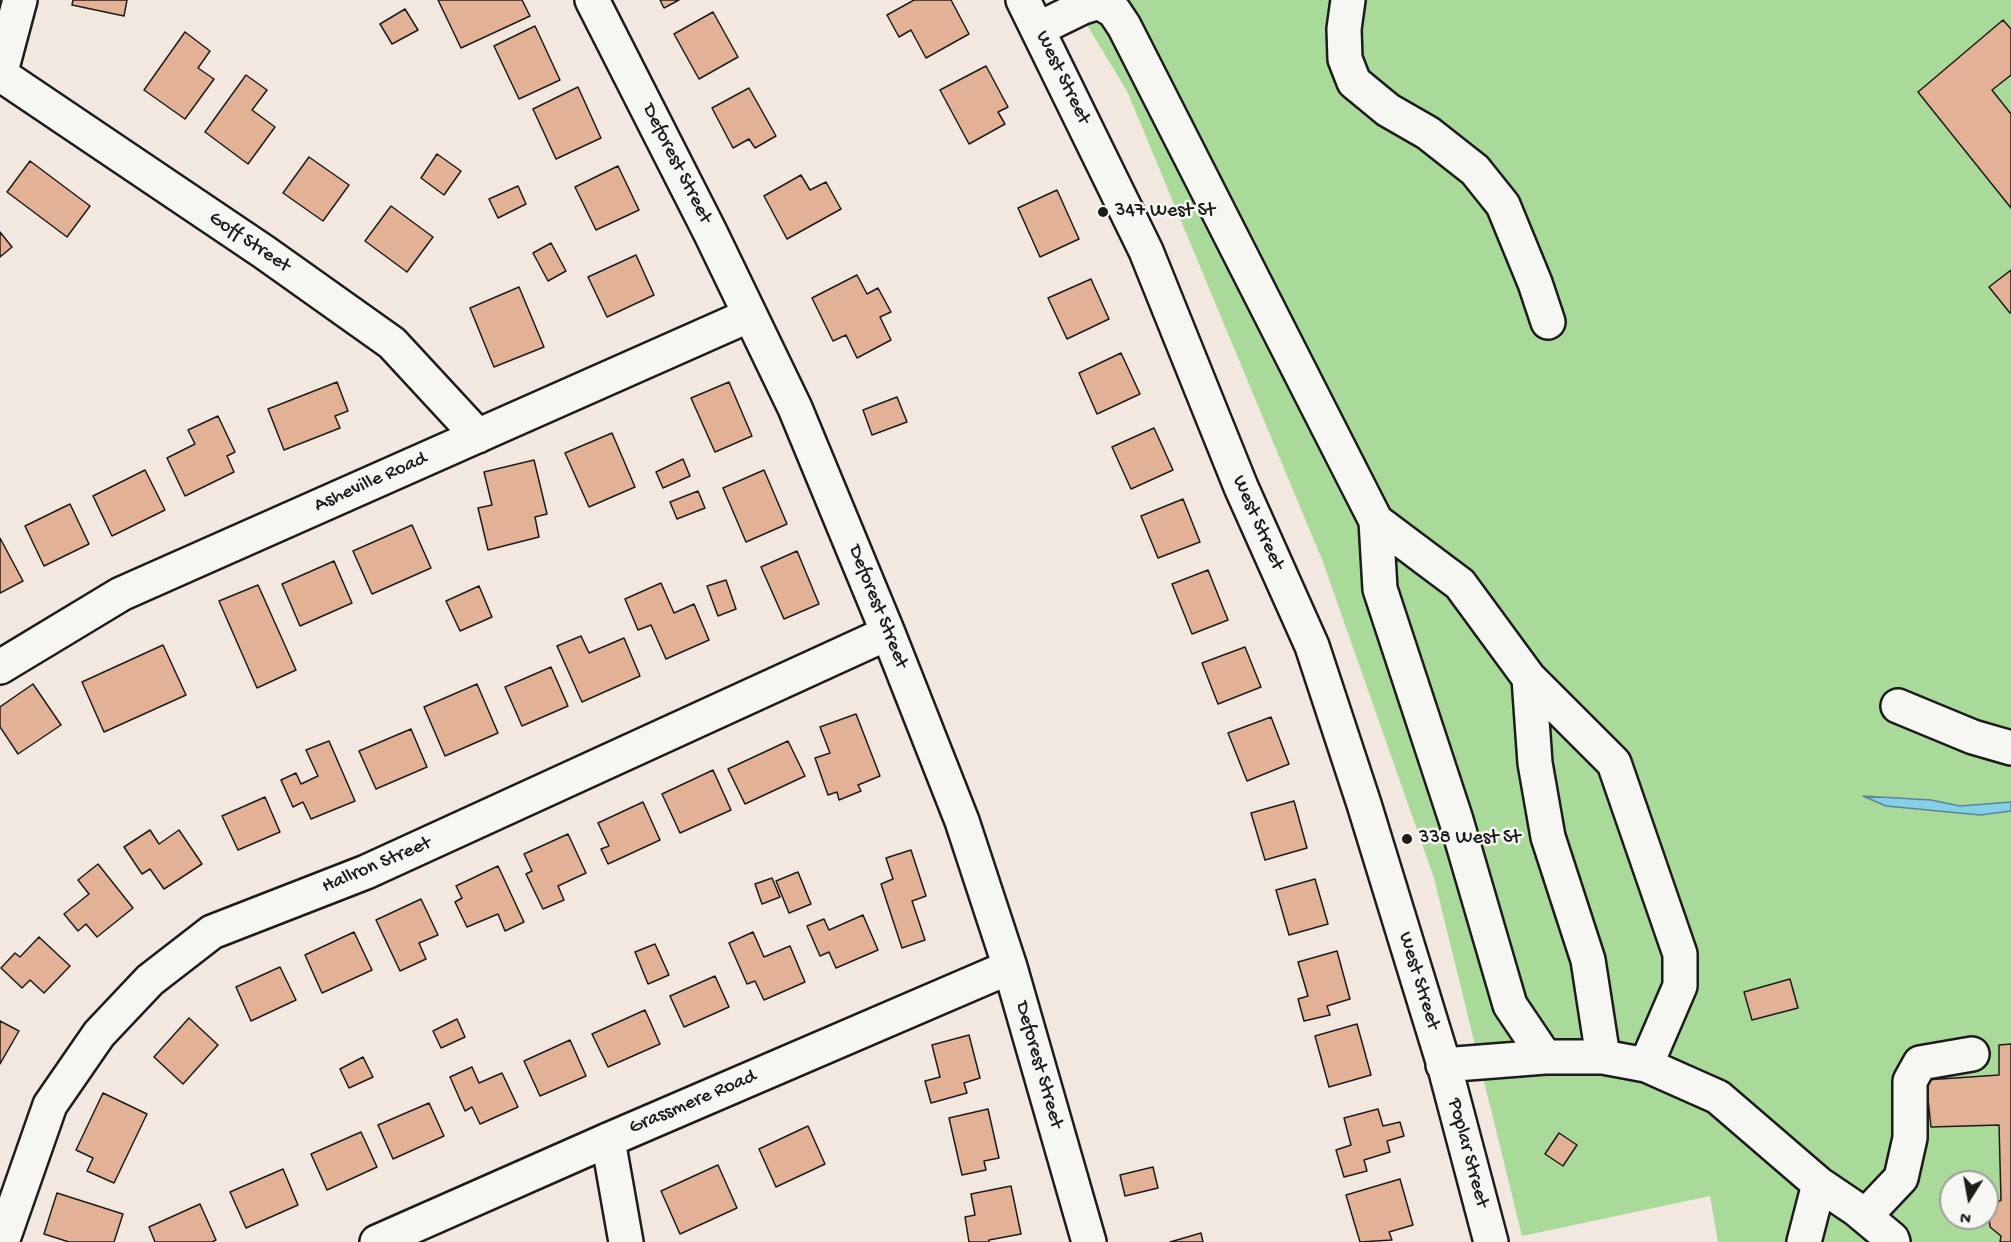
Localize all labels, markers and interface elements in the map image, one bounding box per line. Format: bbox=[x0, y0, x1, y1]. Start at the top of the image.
street label: West Street bbox=[1029, 27, 1095, 129]
street label: Deforest Street bbox=[636, 100, 716, 228]
place label: 347 West St bbox=[1115, 200, 1215, 224]
marker: 347 West St bbox=[1096, 205, 1110, 219]
street label: Goff Street bbox=[204, 207, 294, 279]
street label: Asheville Road bbox=[311, 447, 431, 519]
street label: West Street bbox=[1226, 472, 1288, 574]
street label: Deforest Street bbox=[841, 542, 913, 672]
place label: 338 West St bbox=[1419, 827, 1520, 851]
street label: Hallron Street bbox=[319, 832, 435, 900]
marker: 338 West St bbox=[1400, 832, 1414, 846]
street label: West Street bbox=[1392, 929, 1444, 1033]
street label: Deforest Street bbox=[1008, 999, 1068, 1131]
street label: Grassmere Road bbox=[626, 1065, 760, 1141]
street label: Poplar Street bbox=[1441, 1096, 1493, 1210]
north arrow bbox=[1939, 1170, 1999, 1230]
text: N bbox=[1959, 1206, 1973, 1227]

